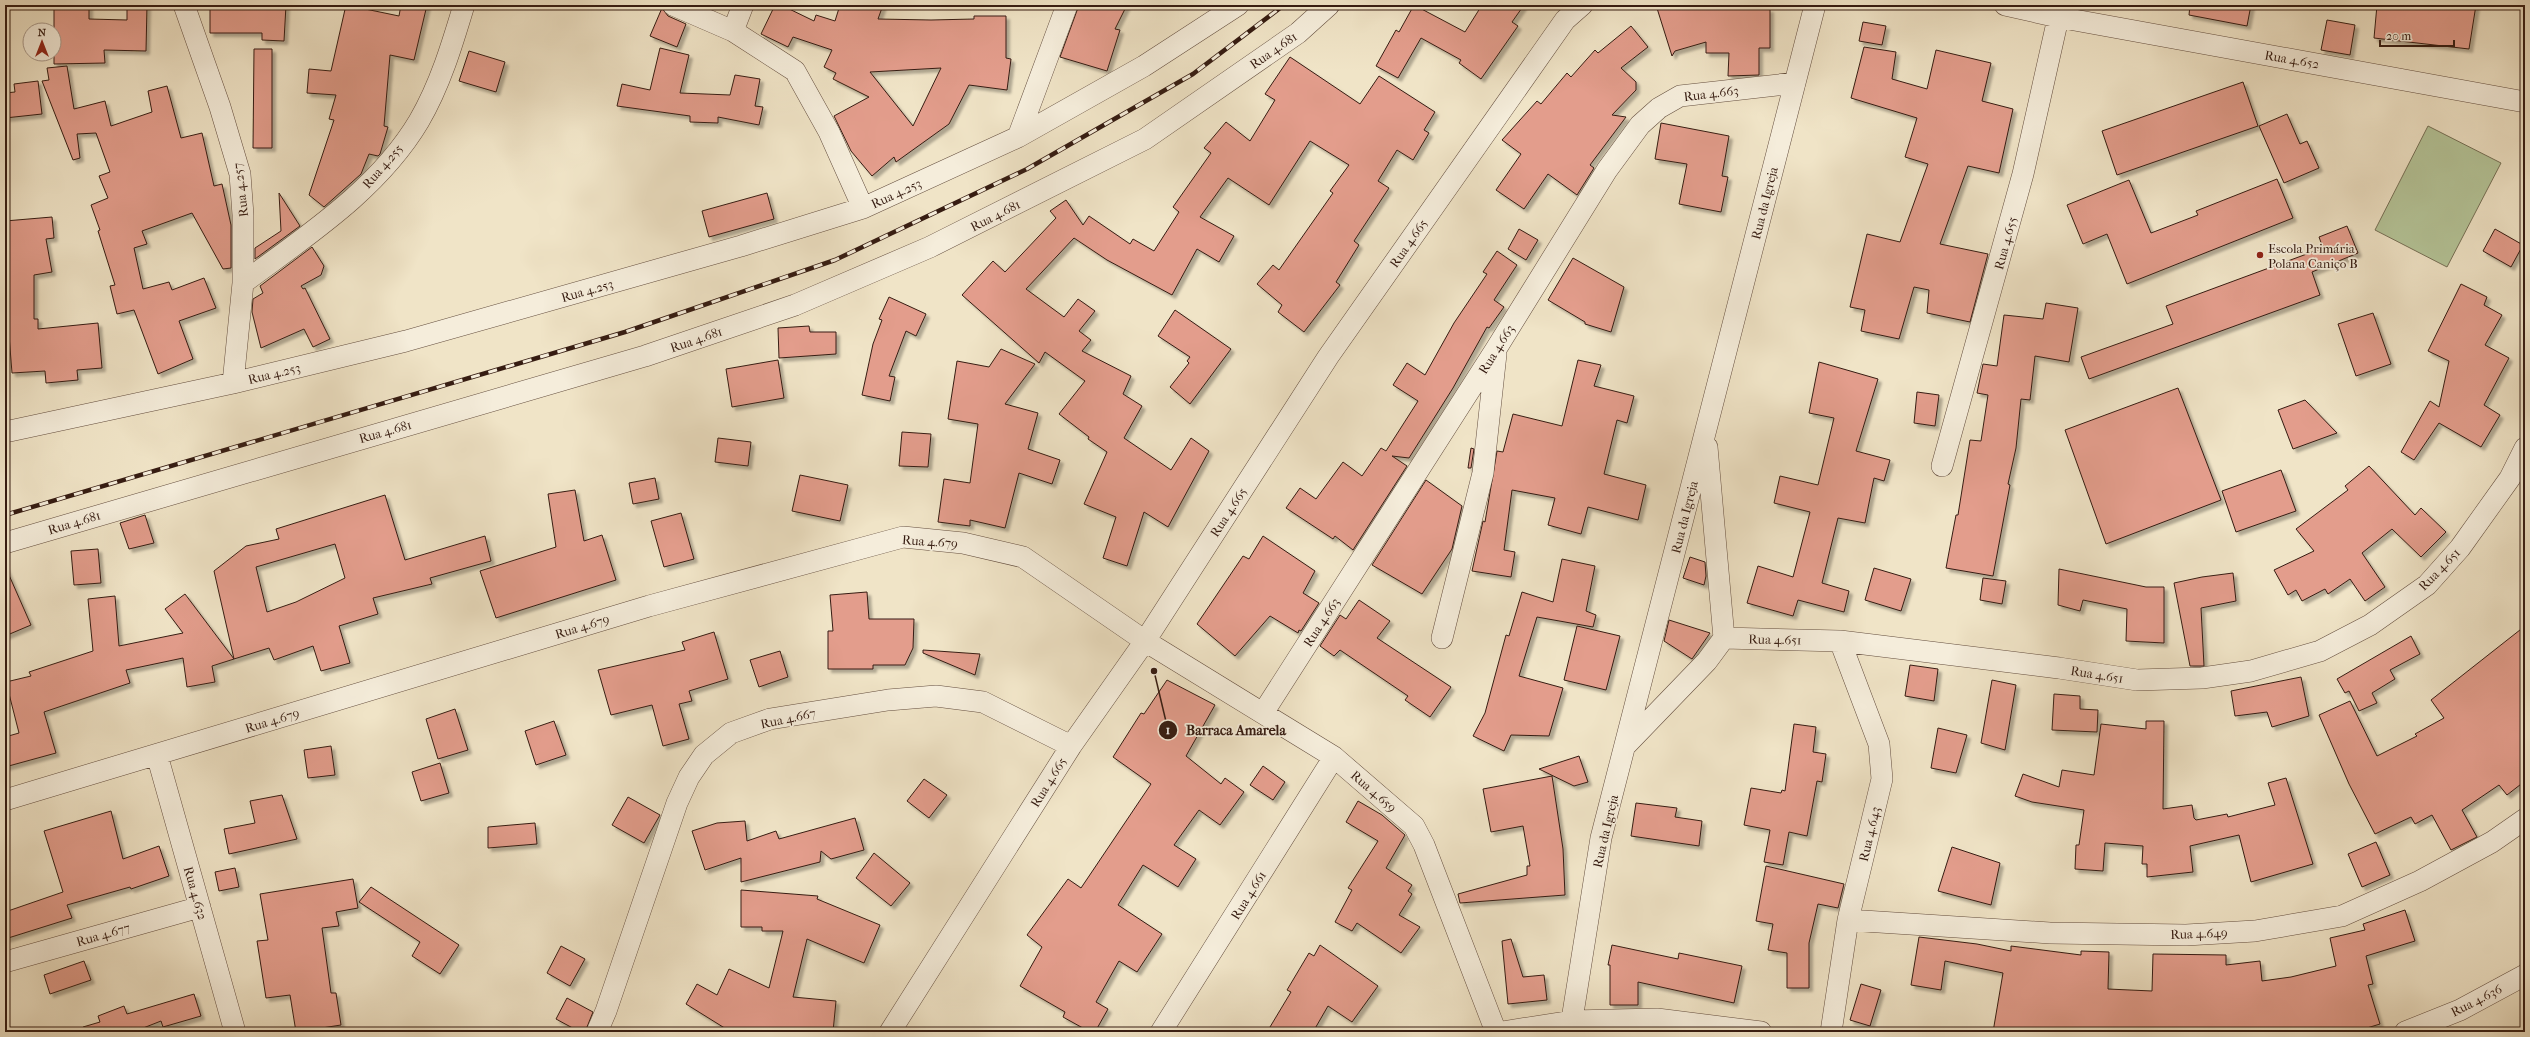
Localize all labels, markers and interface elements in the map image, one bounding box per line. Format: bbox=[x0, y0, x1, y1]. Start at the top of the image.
north arrow bbox=[22, 22, 62, 62]
scale bar bbox=[2380, 22, 2454, 48]
text: N bbox=[38, 26, 47, 39]
street label: Rua 4.681 bbox=[1247, 29, 1300, 72]
text: 20 m bbox=[2386, 29, 2411, 43]
street label: Rua 4.652 bbox=[2263, 47, 2321, 72]
street label: Rua 4.663 bbox=[1683, 83, 1739, 104]
street label: Rua 4.255 bbox=[359, 141, 406, 192]
street label: Rua 4.257 bbox=[230, 162, 251, 218]
street label: Rua da Igreja bbox=[1748, 164, 1781, 241]
street label: Rua 4.253 bbox=[869, 175, 924, 212]
street label: Rua 4.681 bbox=[968, 196, 1023, 234]
street label: Rua 4.655 bbox=[1991, 215, 2020, 271]
street label: Rua 4.665 bbox=[1386, 216, 1431, 270]
place label: Escola Primária Polana Caniço B bbox=[2268, 241, 2358, 272]
marker: Escola Primária Polana Caniço B bbox=[2255, 250, 2265, 260]
street label: Rua 4.253 bbox=[559, 276, 615, 305]
street label: Rua 4.663 bbox=[1475, 322, 1517, 377]
street label: Rua 4.681 bbox=[668, 324, 724, 355]
street label: Rua 4.253 bbox=[246, 360, 302, 387]
street label: Rua 4.681 bbox=[357, 417, 413, 446]
street label: Rua da Igreja bbox=[1668, 478, 1701, 555]
street label: Rua 4.665 bbox=[1207, 485, 1250, 540]
street label: Rua 4.681 bbox=[46, 507, 102, 538]
street label: Rua 4.679 bbox=[902, 532, 959, 551]
street label: Rua 4.651 bbox=[2415, 545, 2463, 594]
street label: Rua 4.663 bbox=[1300, 595, 1343, 650]
street label: Rua 4.679 bbox=[553, 611, 611, 642]
street label: Rua 4.651 bbox=[1748, 632, 1802, 647]
street label: Rua 4.651 bbox=[2069, 663, 2124, 686]
street label: Rua 4.679 bbox=[243, 705, 301, 736]
street label: Rua 4.667 bbox=[759, 705, 817, 732]
callout: Barraca Amarela bbox=[1158, 717, 1294, 743]
text: Barraca Amarela bbox=[1186, 722, 1286, 739]
text: 1 bbox=[1166, 723, 1170, 737]
street label: Rua 4.665 bbox=[1027, 754, 1070, 810]
street label: Rua 4.659 bbox=[1348, 768, 1400, 815]
street label: Rua da Igreja bbox=[1590, 792, 1621, 869]
street label: Rua 4.643 bbox=[1856, 805, 1883, 863]
street label: Rua 4.632 bbox=[181, 865, 210, 922]
street label: Rua 4.661 bbox=[1228, 868, 1269, 922]
street label: Rua 4.677 bbox=[74, 920, 132, 949]
street label: Rua 4.649 bbox=[2170, 925, 2228, 942]
street label: Rua 4.636 bbox=[2448, 981, 2505, 1020]

